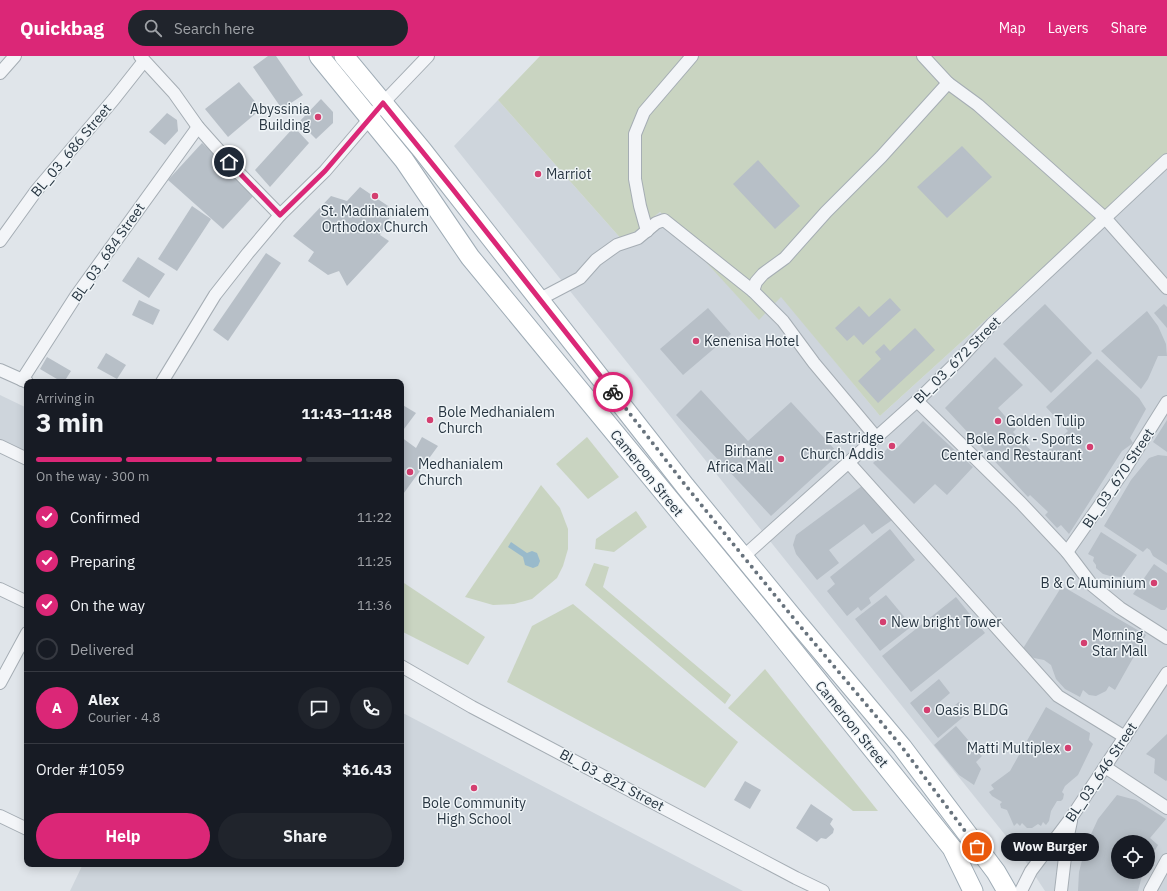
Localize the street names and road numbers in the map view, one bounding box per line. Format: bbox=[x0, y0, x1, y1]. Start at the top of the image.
street label: BL_03_686 Street bbox=[27, 100, 115, 200]
street label: BL_03_684 Street bbox=[67, 199, 149, 305]
street label: BL_03_672 Street bbox=[910, 313, 1004, 407]
street label: BL_03_670 Street bbox=[1078, 425, 1158, 531]
street label: Cameroon Street bbox=[606, 426, 688, 520]
street label: Cameroon Street bbox=[811, 677, 893, 771]
street label: BL_03_646 Street bbox=[1061, 719, 1141, 825]
street label: BL_03_821 Street bbox=[557, 745, 668, 815]

